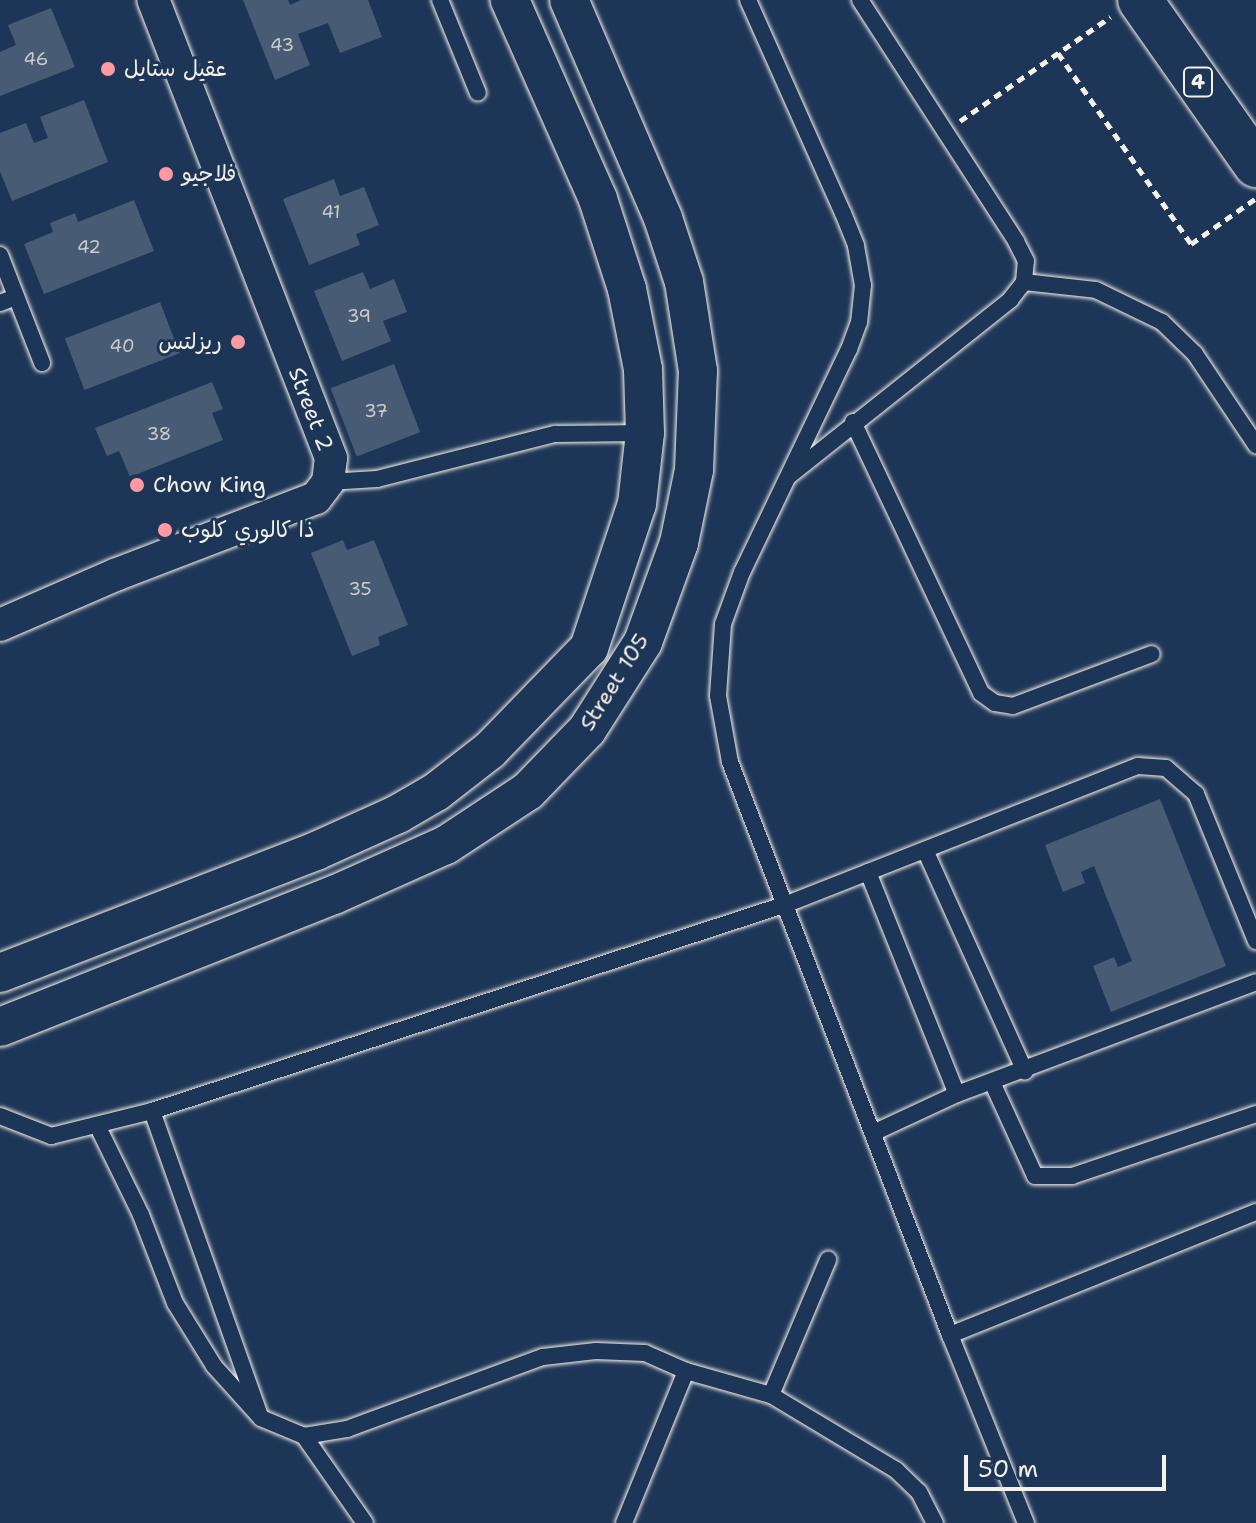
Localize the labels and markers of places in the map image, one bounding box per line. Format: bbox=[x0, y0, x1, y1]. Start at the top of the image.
place label: عقيل ستايل bbox=[124, 56, 227, 82]
marker: عقيل ستايل bbox=[99, 60, 117, 78]
place label: فلاجيو bbox=[182, 161, 236, 187]
marker: فلاجيو bbox=[157, 165, 175, 183]
place label: ريزلتس bbox=[159, 329, 222, 355]
marker: ريزلتس bbox=[229, 333, 247, 351]
place label: Chow King bbox=[153, 472, 266, 498]
marker: Chow King bbox=[128, 476, 146, 494]
place label: ذا كالوري كلوب bbox=[181, 517, 315, 543]
marker: ذا كالوري كلوب bbox=[156, 521, 174, 539]

